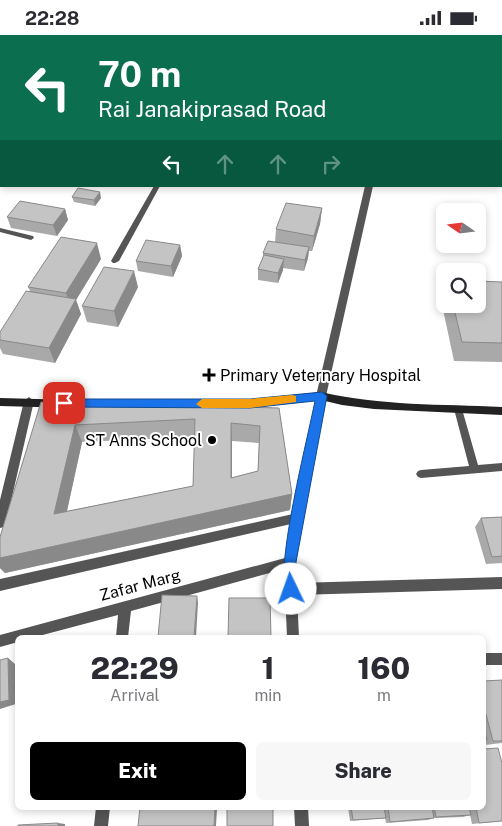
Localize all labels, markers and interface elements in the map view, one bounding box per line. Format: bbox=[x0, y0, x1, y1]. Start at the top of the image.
text: 22:28 bbox=[25, 7, 79, 29]
text: 70 m bbox=[98, 54, 181, 95]
icon: left bbox=[15, 55, 80, 120]
text: Rai Janakiprasad Road bbox=[98, 96, 326, 122]
icon: left bbox=[158, 150, 186, 178]
icon: ahead bbox=[211, 150, 239, 178]
icon: ahead bbox=[264, 150, 292, 178]
icon: right bbox=[317, 150, 345, 178]
north arrow bbox=[436, 203, 486, 253]
map controls bbox=[436, 203, 486, 313]
button: search bbox=[436, 263, 486, 313]
place label: Primary Veternary Hospital bbox=[220, 366, 421, 385]
marker: Primary Veternary Hospital bbox=[202, 368, 216, 382]
pin bbox=[43, 382, 85, 424]
icon: arrive bbox=[50, 389, 78, 417]
place label: ST Anns School bbox=[85, 431, 202, 450]
marker: ST Anns School bbox=[206, 434, 218, 446]
position arrow bbox=[264, 562, 316, 614]
street label: Zafar Marg bbox=[97, 565, 183, 605]
text: 22:29 bbox=[91, 650, 179, 686]
text: 1 bbox=[261, 650, 275, 686]
text: 160 bbox=[357, 650, 410, 686]
text: Arrival bbox=[110, 686, 159, 705]
text: min bbox=[254, 686, 282, 705]
text: m bbox=[377, 686, 391, 705]
button: Exit bbox=[30, 742, 246, 800]
button: Share bbox=[256, 742, 471, 800]

